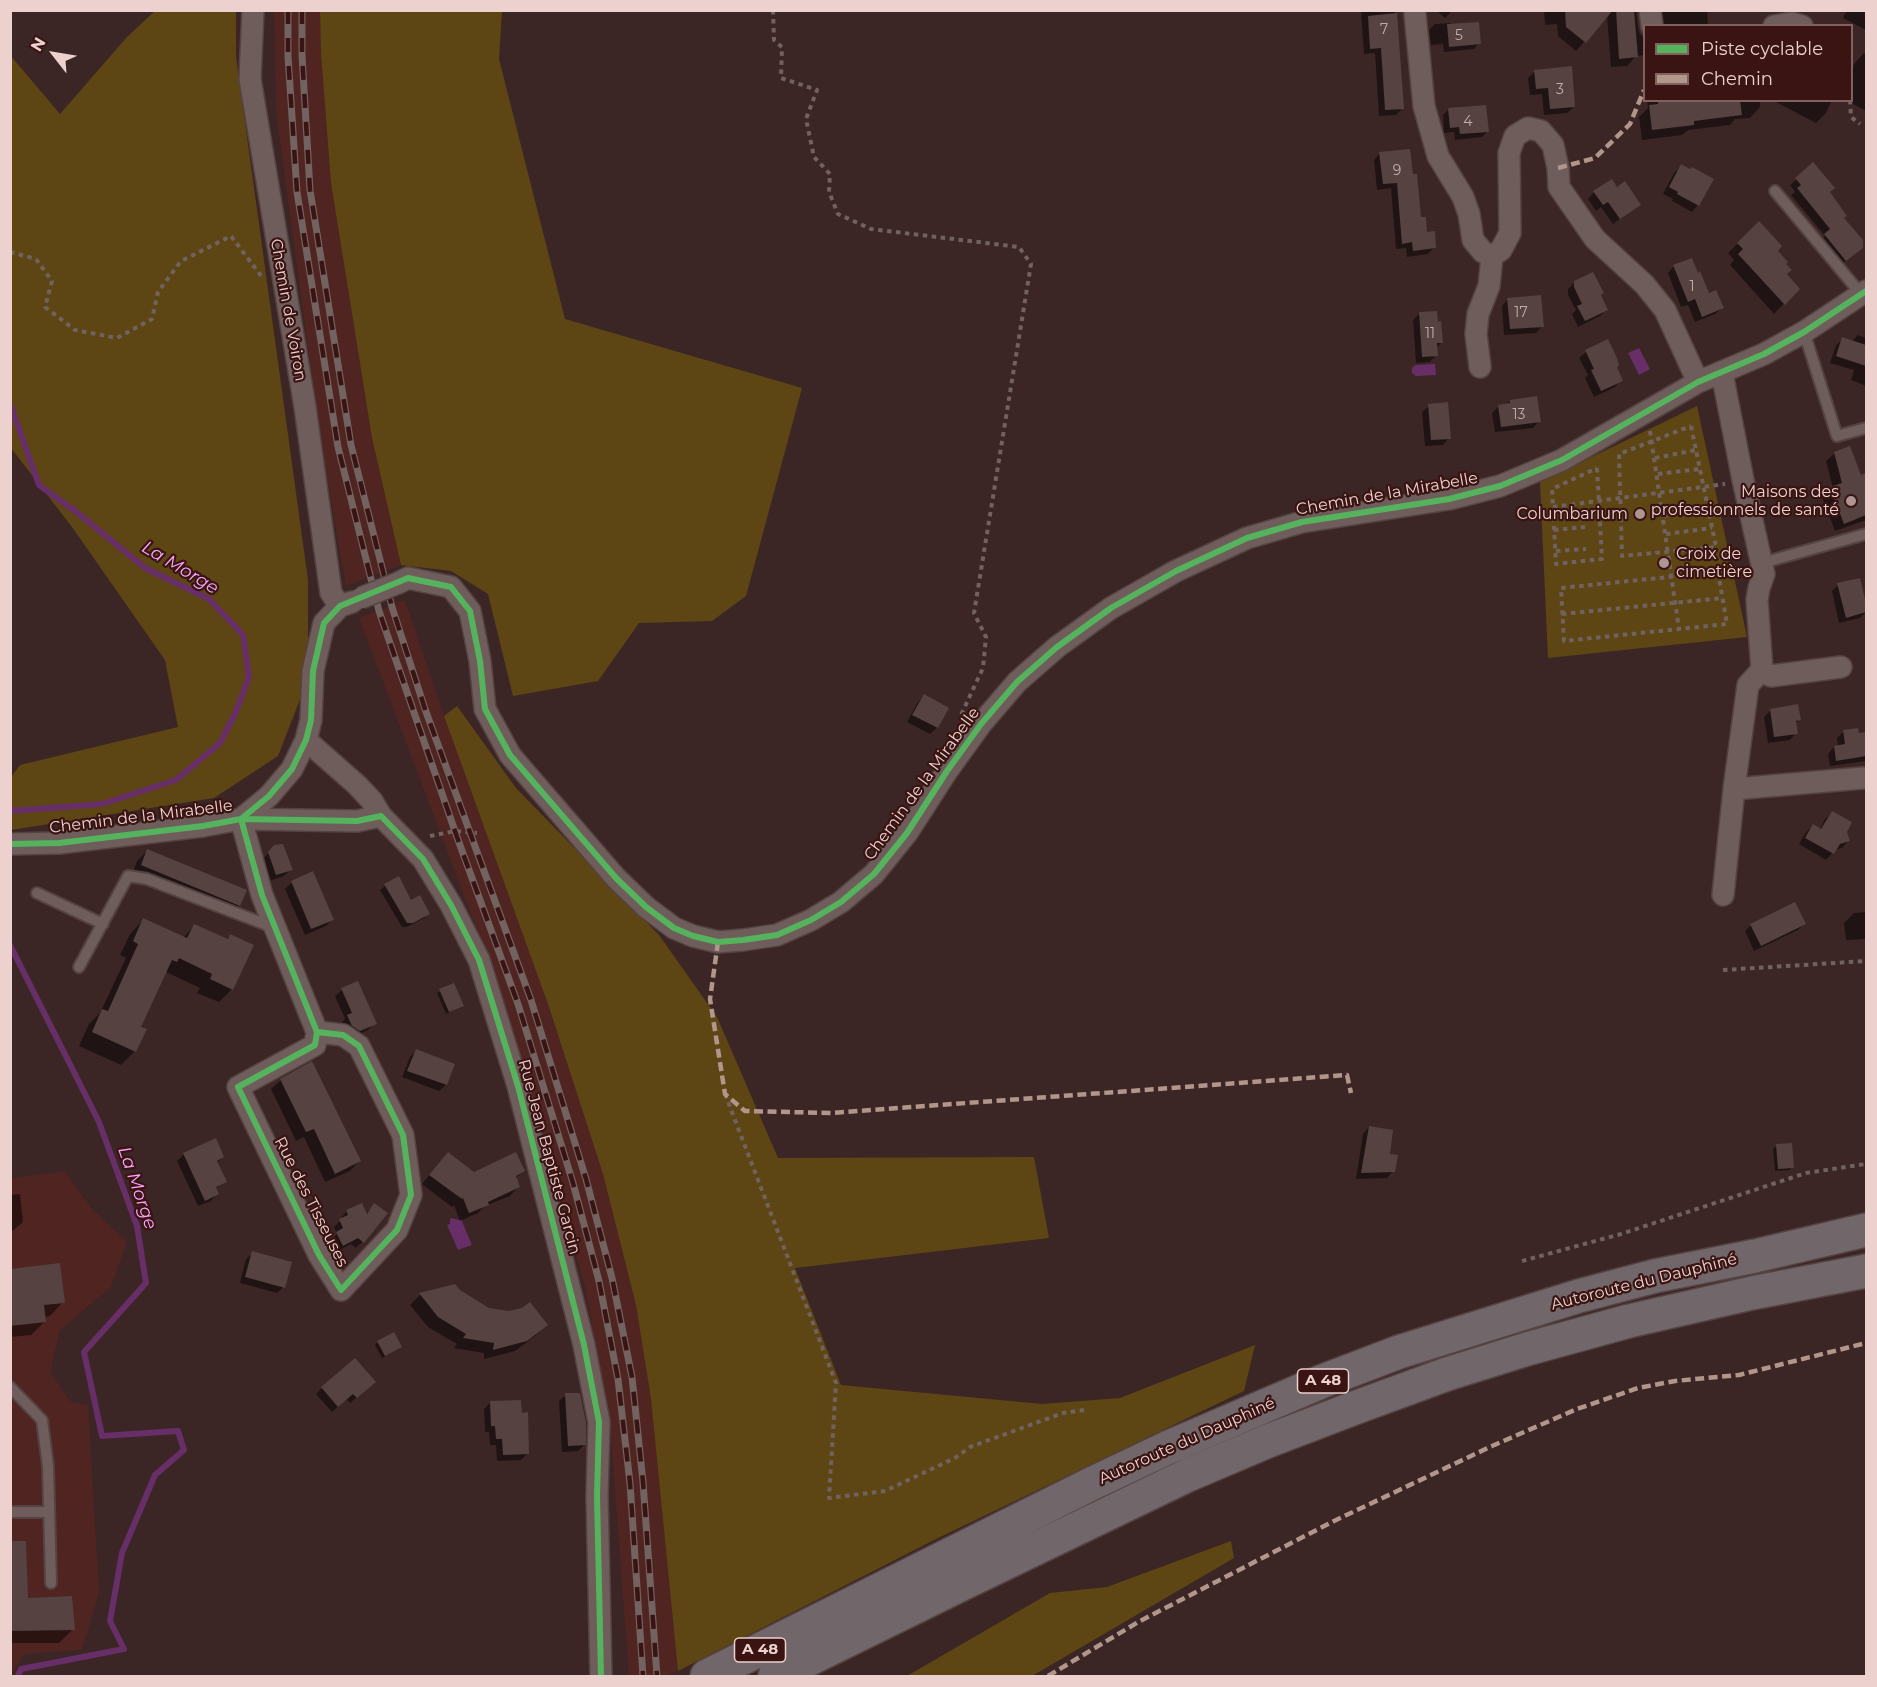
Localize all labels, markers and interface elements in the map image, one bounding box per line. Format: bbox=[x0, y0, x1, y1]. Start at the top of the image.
house number: 7 bbox=[1380, 22, 1388, 38]
north arrow bbox=[24, 24, 84, 84]
legend bbox=[1643, 24, 1853, 102]
house number: 5 bbox=[1455, 28, 1463, 44]
text: N bbox=[27, 34, 50, 55]
text: Piste cyclable bbox=[1701, 38, 1823, 60]
text: Chemin bbox=[1701, 68, 1773, 90]
house number: 3 bbox=[1556, 82, 1564, 98]
house number: 4 bbox=[1463, 114, 1473, 130]
house number: 9 bbox=[1393, 163, 1401, 179]
street label: Chemin de Voiron bbox=[266, 237, 310, 383]
house number: 1 bbox=[1689, 279, 1695, 295]
house number: 17 bbox=[1514, 305, 1528, 321]
house number: 11 bbox=[1425, 326, 1435, 342]
house number: 13 bbox=[1513, 407, 1525, 423]
street label: Chemin de la Mirabelle bbox=[1295, 469, 1479, 519]
place label: Maisons des professionnels de santé bbox=[1651, 482, 1839, 520]
marker: Maisons des professionnels de santé bbox=[1844, 494, 1858, 508]
place label: Columbarium bbox=[1516, 504, 1628, 524]
marker: Columbarium bbox=[1633, 507, 1647, 521]
water label: La Morge bbox=[138, 537, 222, 599]
place label: Croix de cimetière bbox=[1676, 544, 1752, 582]
marker: Croix de cimetière bbox=[1657, 556, 1671, 570]
street label: Chemin de la Mirabelle bbox=[860, 704, 984, 864]
street label: Chemin de la Mirabelle bbox=[48, 796, 234, 838]
street label: Rue Jean Baptiste Garcin bbox=[514, 1057, 584, 1257]
street label: Rue des Tisseuses bbox=[270, 1134, 352, 1270]
water label: La Morge bbox=[113, 1144, 161, 1232]
street label: Autoroute du Dauphiné bbox=[1549, 1250, 1739, 1314]
road number: A 48 bbox=[1298, 1369, 1348, 1393]
street label: Autoroute du Dauphiné bbox=[1096, 1393, 1278, 1489]
road number: A 48 bbox=[734, 1638, 786, 1662]

